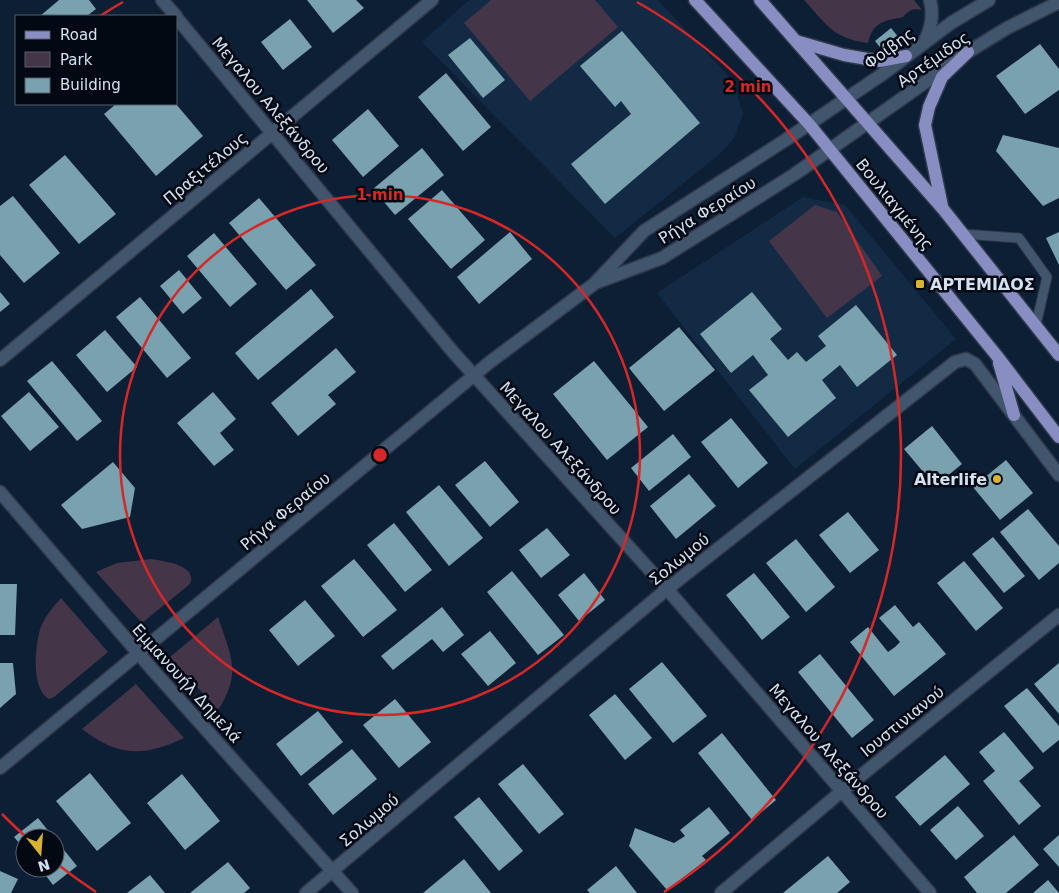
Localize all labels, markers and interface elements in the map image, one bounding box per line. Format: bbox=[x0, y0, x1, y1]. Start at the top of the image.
legend bbox=[15, 15, 178, 105]
street label: Φοίβης bbox=[860, 24, 918, 73]
text: Road bbox=[60, 26, 98, 44]
street label: Αρτέμιδος bbox=[893, 28, 973, 91]
street label: Μεγαλου Αλεξάνδρου bbox=[208, 33, 333, 178]
text: Park bbox=[60, 51, 93, 69]
text: Building bbox=[60, 76, 121, 94]
text: 2 min bbox=[724, 78, 772, 96]
street label: Πραξιτέλους bbox=[160, 128, 251, 209]
street label: Βουλιαγμένης bbox=[852, 155, 937, 254]
street label: Ρήγα Φεραίου bbox=[655, 173, 759, 248]
text: 1 min bbox=[356, 186, 404, 204]
place label: ΑΡΤΕΜΙΔΟΣ bbox=[930, 275, 1035, 294]
marker: ΑΡΤΕΜΙΔΟΣ bbox=[914, 278, 926, 290]
street label: Μεγαλου Αλεξάνδρου bbox=[496, 378, 625, 519]
centre of rings bbox=[371, 446, 389, 464]
street label: Ρήγα Φεραίου bbox=[237, 468, 334, 554]
place label: Alterlife bbox=[914, 470, 987, 489]
marker: Alterlife bbox=[991, 473, 1003, 485]
street label: Σολωμού bbox=[645, 529, 713, 589]
street label: Εμμανουήλ Δημελά bbox=[128, 620, 245, 747]
street label: Μεγαλου Αλεξάνδρου bbox=[765, 680, 892, 823]
street label: Ιουστινιανού bbox=[857, 682, 948, 761]
street label: Σολωμού bbox=[336, 790, 403, 851]
north arrow bbox=[15, 828, 65, 878]
text: N bbox=[36, 856, 52, 875]

